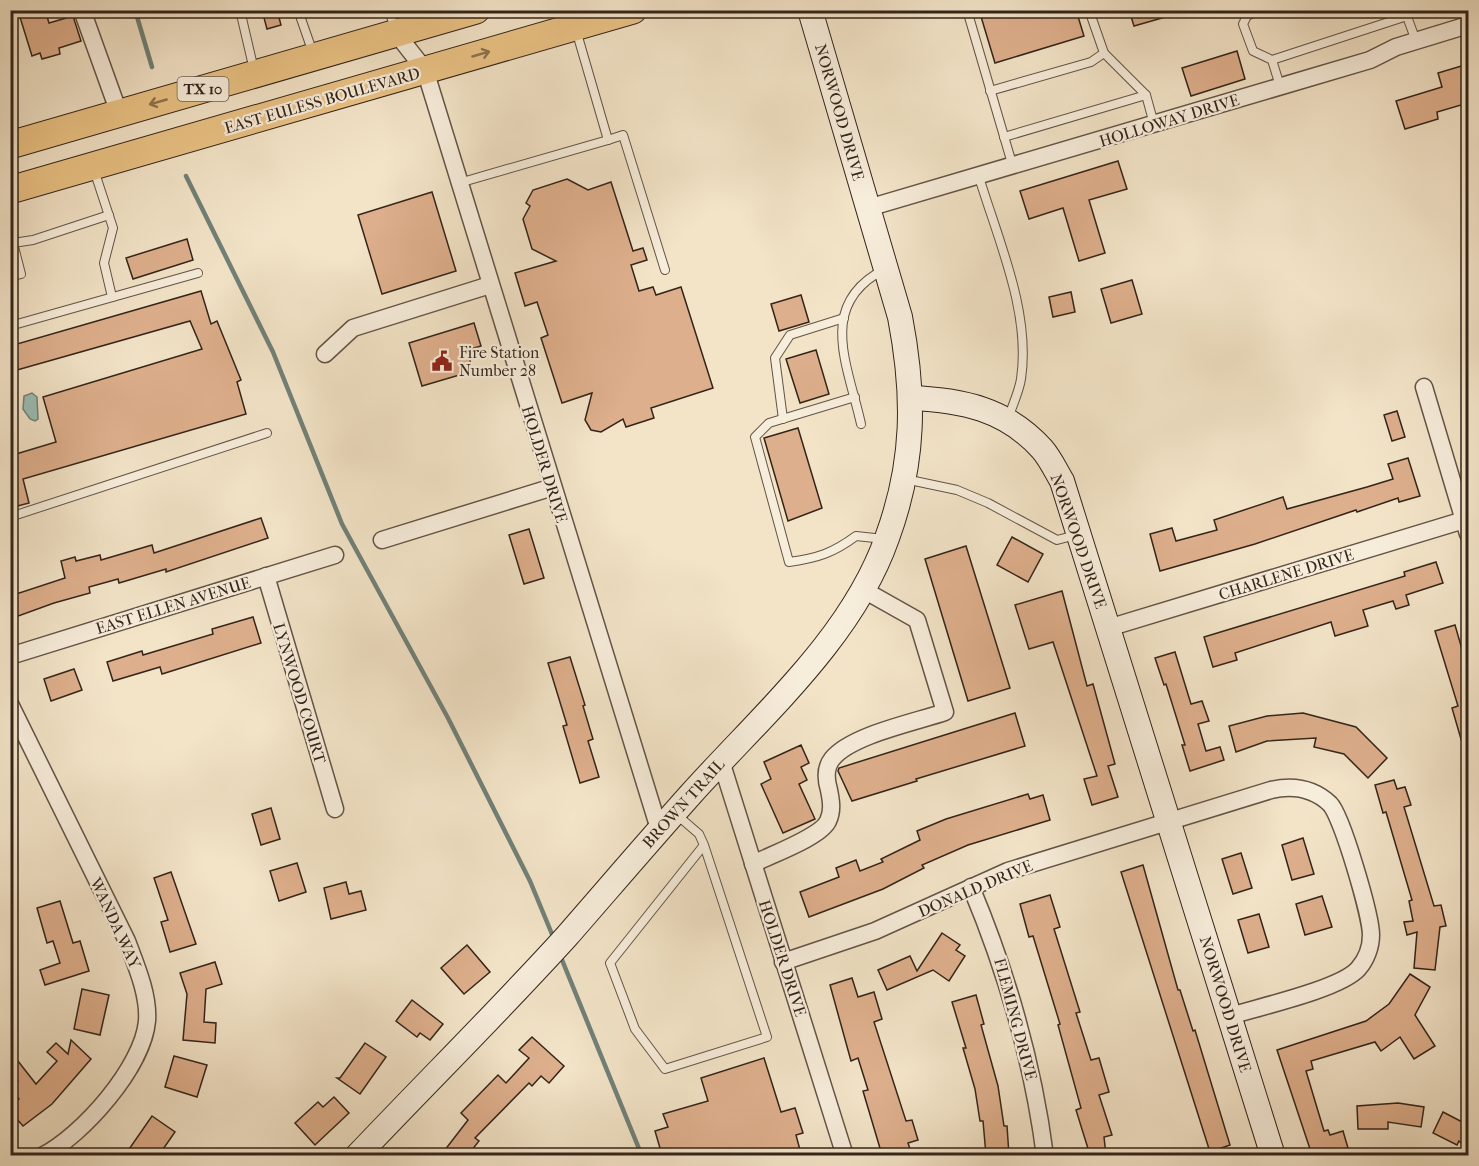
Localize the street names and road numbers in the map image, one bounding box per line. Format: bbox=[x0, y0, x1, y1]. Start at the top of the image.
street label: NORWOOD DRIVE bbox=[811, 42, 868, 183]
street label: EAST EULESS BOULEVARD bbox=[222, 63, 422, 138]
road number: TX 10 bbox=[178, 77, 228, 101]
street label: HOLLOWAY DRIVE bbox=[1097, 90, 1242, 151]
street label: HOLDER DRIVE bbox=[518, 403, 571, 525]
street label: NORWOOD DRIVE bbox=[1047, 471, 1111, 611]
street label: CHARLENE DRIVE bbox=[1216, 545, 1356, 604]
street label: EAST ELLEN AVENUE bbox=[93, 573, 253, 638]
street label: LYNWOOD COURT bbox=[269, 621, 330, 766]
street label: BROWN TRAIL bbox=[638, 754, 729, 852]
street label: DONALD DRIVE bbox=[915, 856, 1035, 921]
street label: WANDA WAY bbox=[86, 874, 145, 973]
street label: HOLDER DRIVE bbox=[755, 897, 810, 1019]
street label: NORWOOD DRIVE bbox=[1196, 934, 1255, 1075]
street label: FLEMING DRIVE bbox=[990, 956, 1041, 1083]

